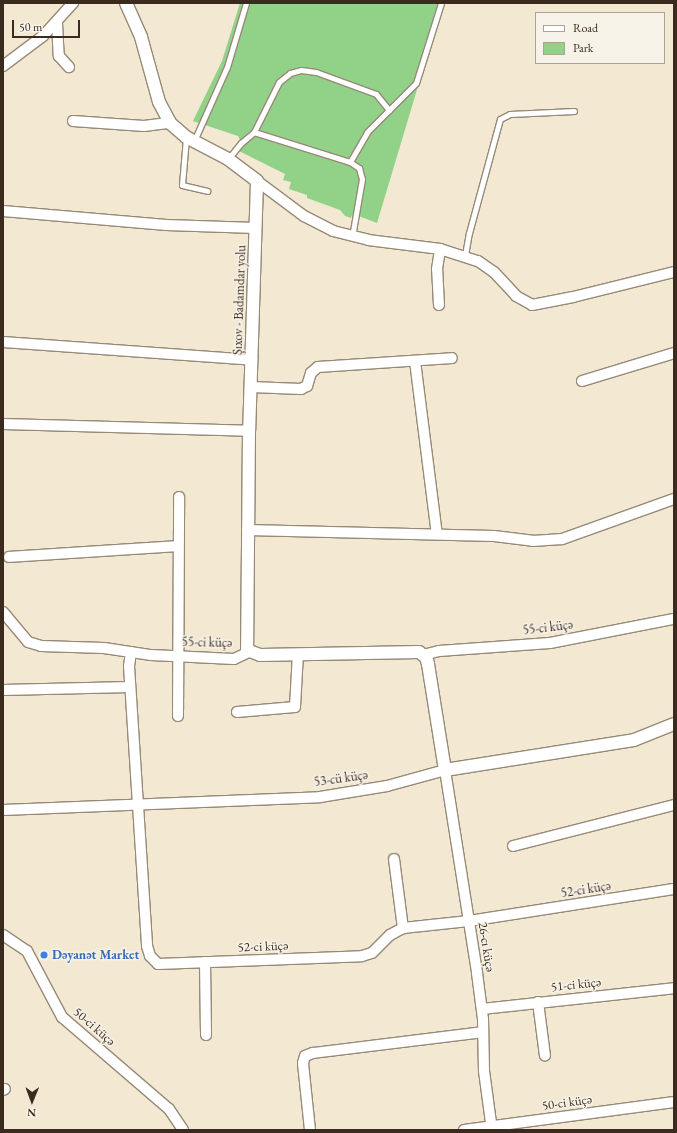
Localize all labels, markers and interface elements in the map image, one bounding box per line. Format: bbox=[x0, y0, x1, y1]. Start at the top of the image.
scale bar bbox=[14, 12, 82, 38]
legend bbox=[535, 12, 665, 64]
text: 50 m bbox=[19, 19, 42, 35]
text: Road bbox=[573, 20, 598, 36]
text: Park bbox=[573, 40, 593, 56]
street label: Şıxov - Badamdar yolu bbox=[230, 245, 250, 355]
street label: 55-ci küçə bbox=[522, 617, 574, 639]
street label: 55-ci küçə bbox=[182, 635, 232, 651]
street label: 53-cü küçə bbox=[313, 767, 369, 791]
street label: 52-ci küçə bbox=[560, 878, 612, 902]
street label: 26-cı küçə bbox=[474, 921, 498, 973]
street label: 52-ci küçə bbox=[237, 938, 289, 956]
place label: Dəyanət Market bbox=[52, 947, 139, 963]
marker: Dəyanət Market bbox=[39, 950, 49, 960]
street label: 51-ci küçə bbox=[550, 975, 602, 995]
street label: 50-ci küçə bbox=[70, 1004, 118, 1050]
north arrow bbox=[12, 1081, 52, 1121]
street label: 50-ci küçə bbox=[541, 1092, 593, 1114]
text: N bbox=[27, 1106, 36, 1120]

